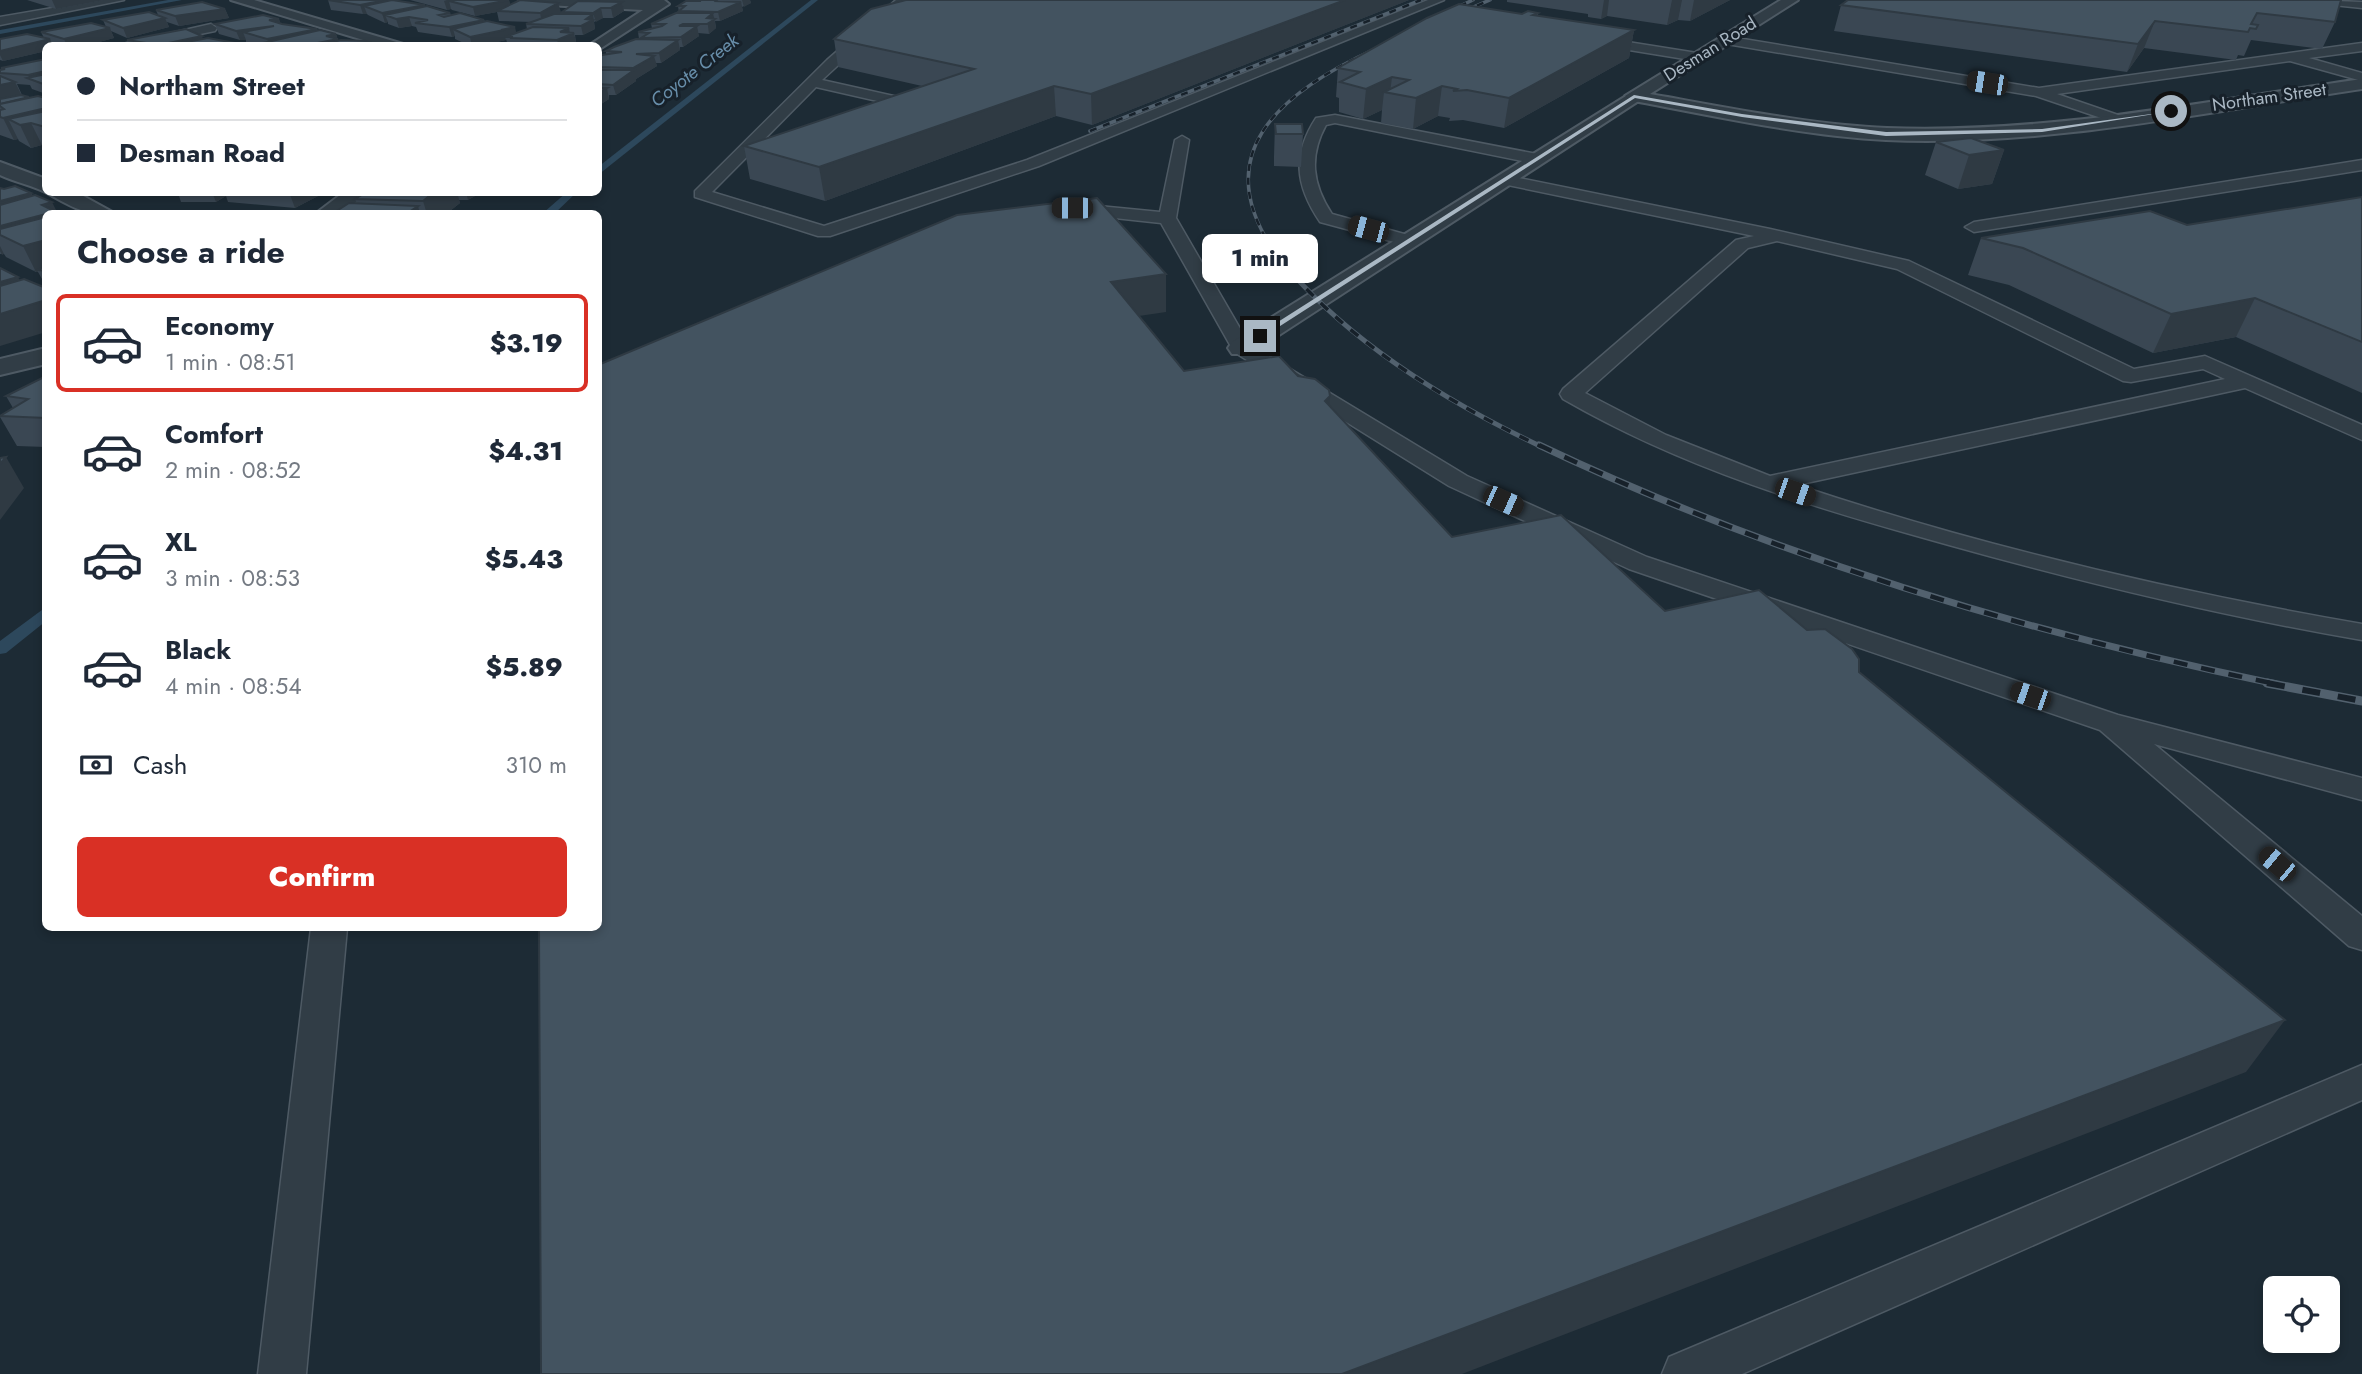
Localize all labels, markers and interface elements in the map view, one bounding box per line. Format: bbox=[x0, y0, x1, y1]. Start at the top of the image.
street label: Desman Road bbox=[1659, 10, 1761, 88]
water label: Coyote Creek bbox=[644, 27, 745, 114]
text: Northam Street bbox=[119, 67, 305, 105]
car bbox=[1965, 69, 2010, 97]
street label: Northam Street bbox=[2210, 76, 2328, 118]
route start bbox=[2155, 95, 2187, 127]
text: Desman Road bbox=[119, 134, 285, 172]
car bbox=[1052, 198, 1094, 219]
car bbox=[1345, 213, 1392, 245]
text: Choose a ride bbox=[77, 229, 285, 275]
callout: 1 min bbox=[1202, 234, 1318, 284]
text: 1 min bbox=[1231, 241, 1289, 275]
text: Economy bbox=[165, 307, 274, 345]
icon: car bbox=[81, 312, 144, 375]
route end bbox=[1244, 320, 1276, 352]
text: $3.19 bbox=[490, 324, 563, 362]
text: 1 min · 08:51 bbox=[165, 345, 296, 379]
text: Comfort bbox=[165, 415, 263, 453]
icon: car bbox=[81, 420, 144, 483]
text: $4.31 bbox=[489, 432, 563, 470]
text: 2 min · 08:52 bbox=[165, 453, 301, 487]
car bbox=[1772, 475, 1819, 509]
car bbox=[1480, 483, 1527, 519]
text: XL bbox=[165, 523, 197, 561]
icon: car bbox=[81, 528, 144, 591]
text: $5.43 bbox=[485, 540, 563, 578]
text: 3 min · 08:53 bbox=[165, 561, 300, 595]
text: Black bbox=[165, 631, 231, 669]
icon: car bbox=[81, 636, 144, 699]
text: $5.89 bbox=[486, 648, 563, 686]
text: 4 min · 08:54 bbox=[165, 669, 302, 703]
car bbox=[2007, 679, 2054, 713]
icon: cash bbox=[77, 746, 115, 784]
text: Cash bbox=[133, 746, 187, 784]
text: 310 m bbox=[505, 748, 567, 782]
button: Confirm bbox=[77, 837, 567, 917]
car bbox=[2255, 842, 2300, 886]
map controls bbox=[2263, 1276, 2340, 1353]
button: locate bbox=[2263, 1276, 2340, 1353]

